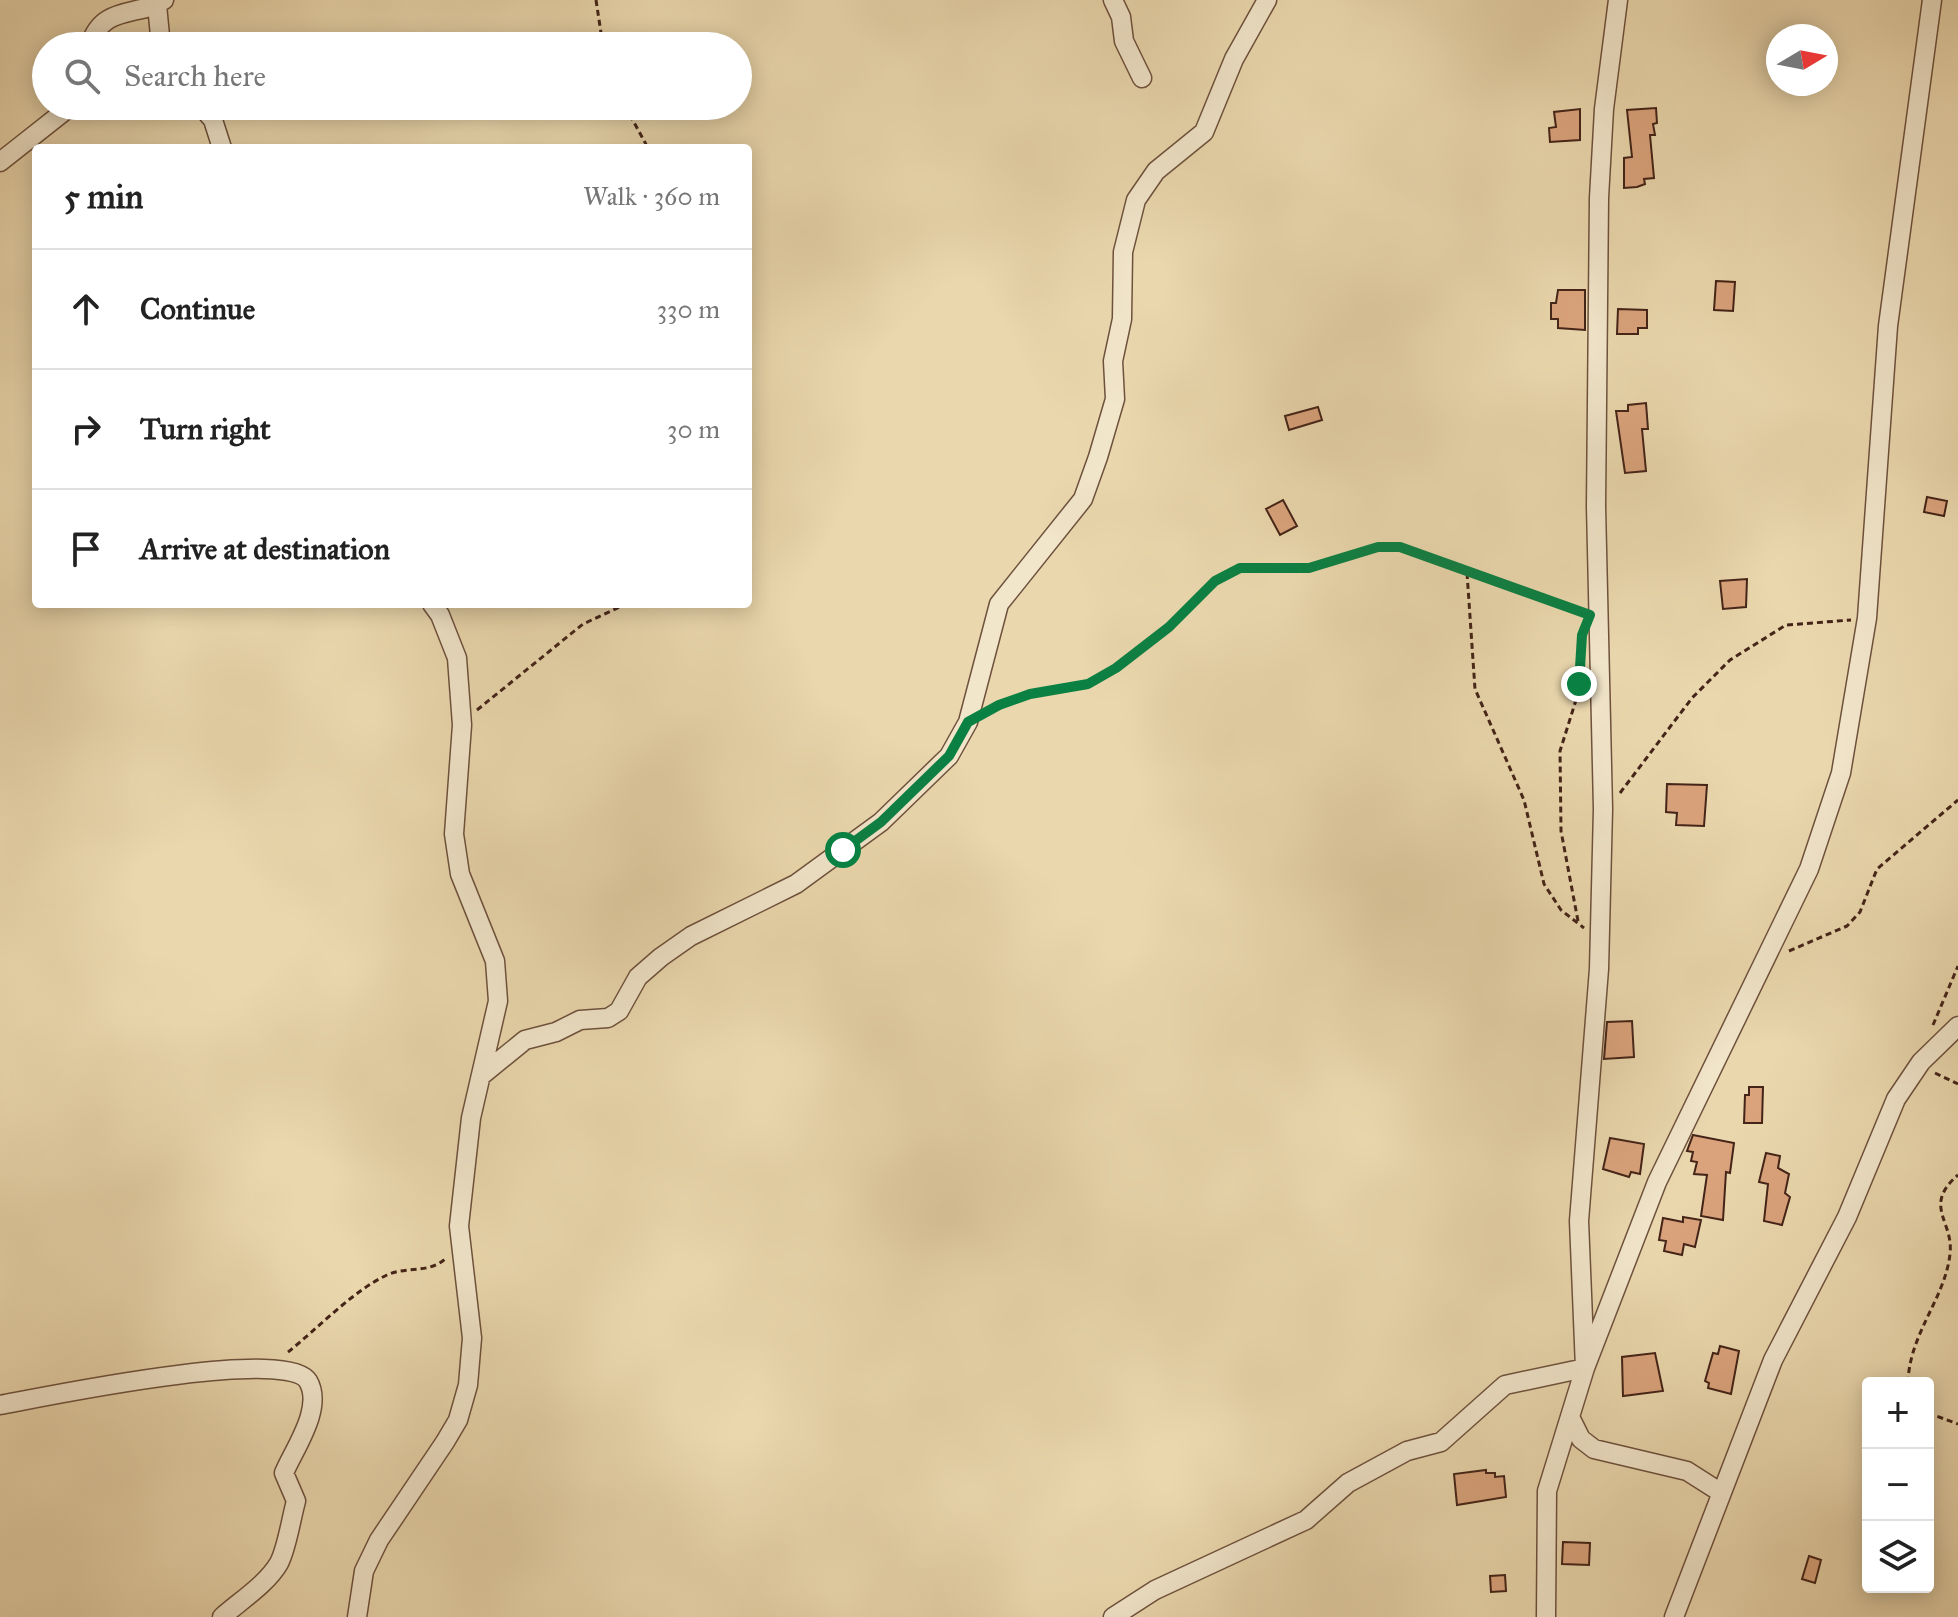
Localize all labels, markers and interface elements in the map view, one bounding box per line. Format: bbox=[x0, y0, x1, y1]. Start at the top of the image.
north arrow bbox=[1766, 24, 1838, 96]
search box bbox=[32, 32, 752, 120]
icon: search bbox=[60, 54, 104, 98]
text: Search here bbox=[124, 58, 266, 94]
text: 5 min bbox=[64, 176, 143, 217]
text: Walk · 360 m bbox=[583, 180, 720, 212]
icon: ahead bbox=[64, 287, 108, 331]
text: Continue bbox=[140, 291, 255, 327]
text: 330 m bbox=[657, 293, 720, 325]
icon: right bbox=[64, 407, 108, 451]
text: Turn right bbox=[140, 411, 271, 447]
text: 30 m bbox=[667, 413, 720, 445]
icon: arrive bbox=[64, 527, 108, 571]
text: Arrive at destination bbox=[140, 531, 390, 567]
route end bbox=[1561, 666, 1597, 702]
route start bbox=[825, 832, 861, 868]
map controls bbox=[1862, 1377, 1934, 1593]
button: + bbox=[1862, 1377, 1934, 1449]
button: − bbox=[1862, 1449, 1934, 1521]
button: layers bbox=[1862, 1521, 1934, 1593]

